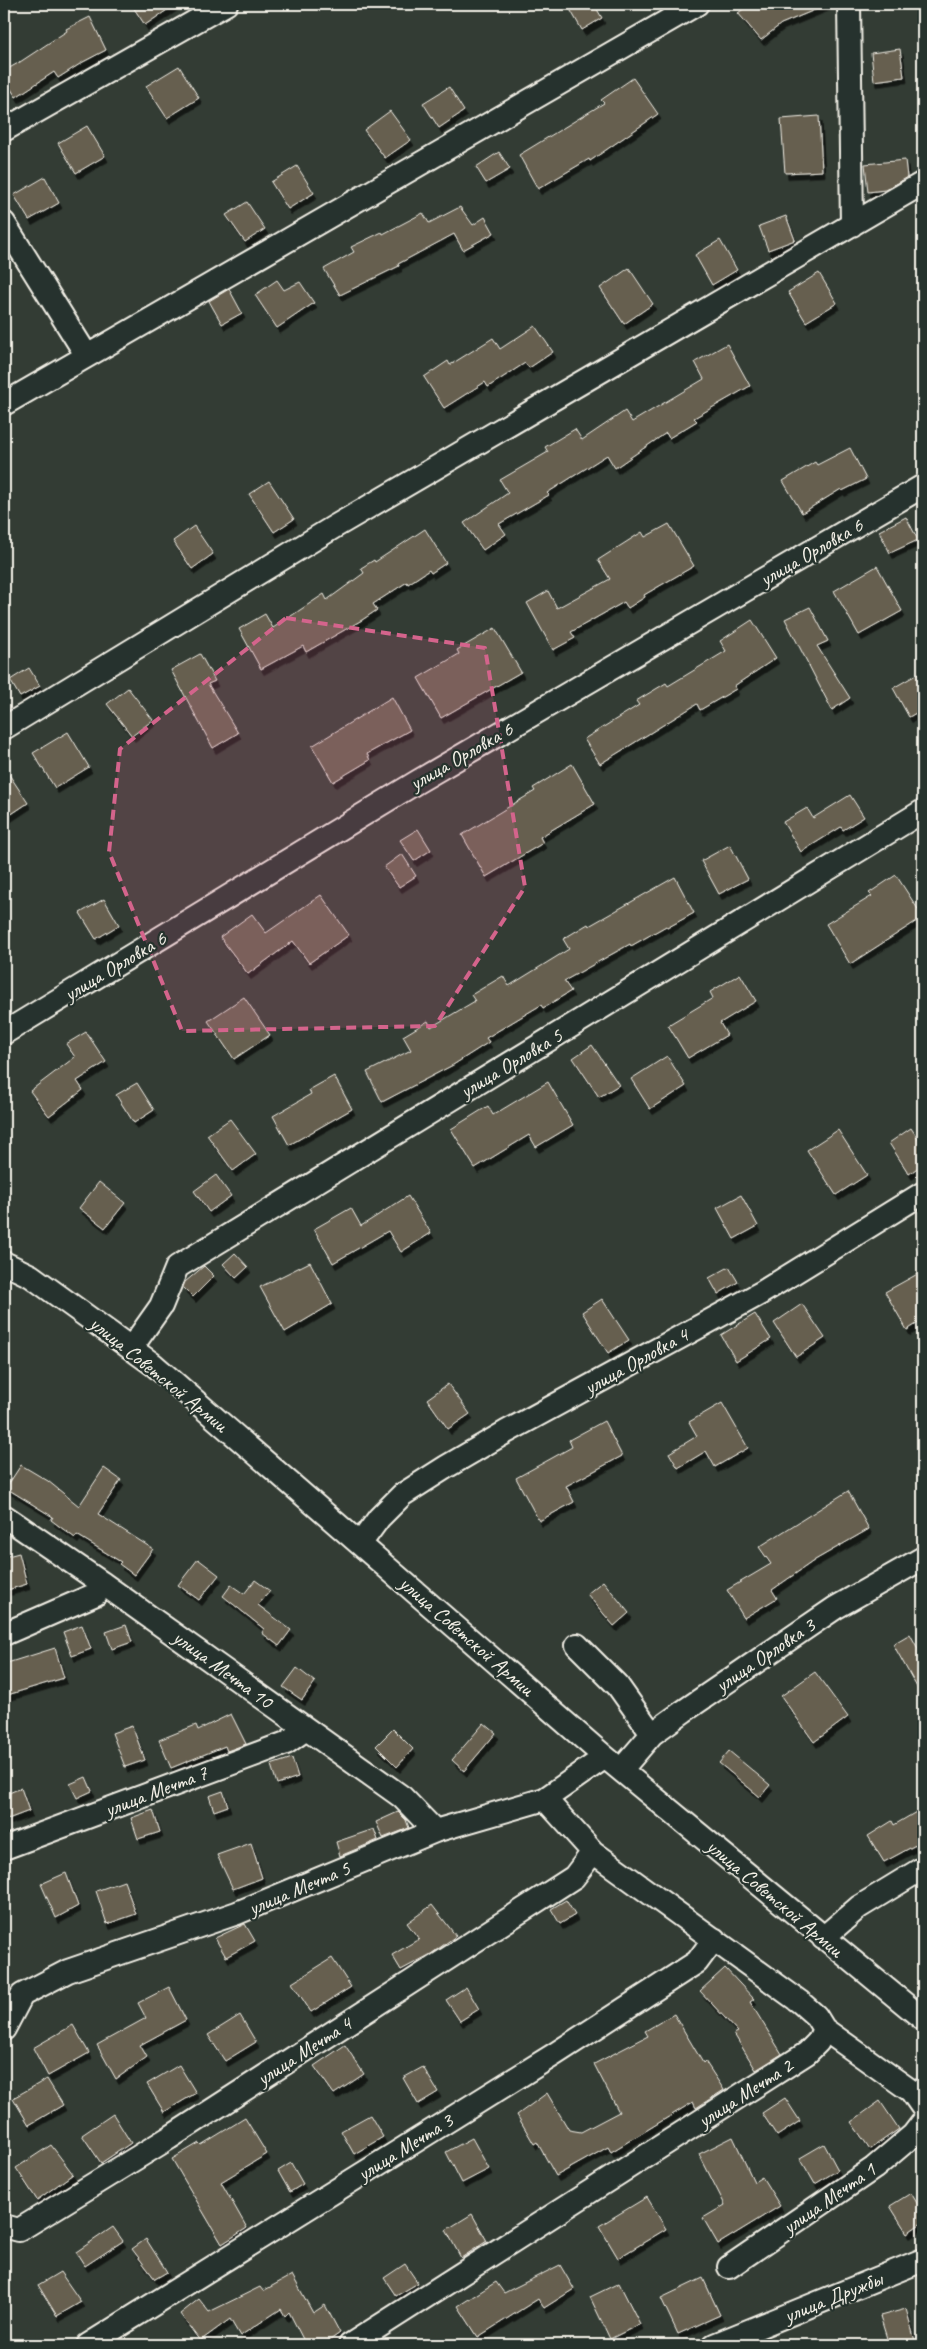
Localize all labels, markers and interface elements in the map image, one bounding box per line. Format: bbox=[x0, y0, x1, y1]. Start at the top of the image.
street label: улица Орловка 6 bbox=[753, 512, 868, 593]
street label: улица Орловка 6 bbox=[403, 716, 518, 797]
street label: улица Орловка 6 bbox=[57, 925, 171, 1008]
street label: улица Орловка 5 bbox=[453, 1021, 568, 1105]
street label: улица Советской Армии bbox=[83, 1309, 235, 1439]
street label: улица Орловка 4 bbox=[578, 1321, 695, 1401]
street label: улица Советской Армии bbox=[393, 1569, 541, 1703]
street label: улица Орловка 3 bbox=[708, 1611, 821, 1699]
street label: улица Мечта 10 bbox=[166, 1623, 279, 1715]
street label: улица Мечта 7 bbox=[99, 1759, 213, 1823]
street label: улица Советской Армии bbox=[700, 1832, 850, 1964]
street label: улица Мечта 5 bbox=[242, 1854, 355, 1922]
street label: улица Мечта 4 bbox=[250, 2009, 359, 2092]
street label: улица Мечта 2 bbox=[691, 2052, 799, 2134]
street label: улица Мечта 3 bbox=[351, 2107, 459, 2188]
street label: улица Мечта 1 bbox=[776, 2155, 882, 2241]
street label: улица Дружбы bbox=[778, 2265, 888, 2329]

